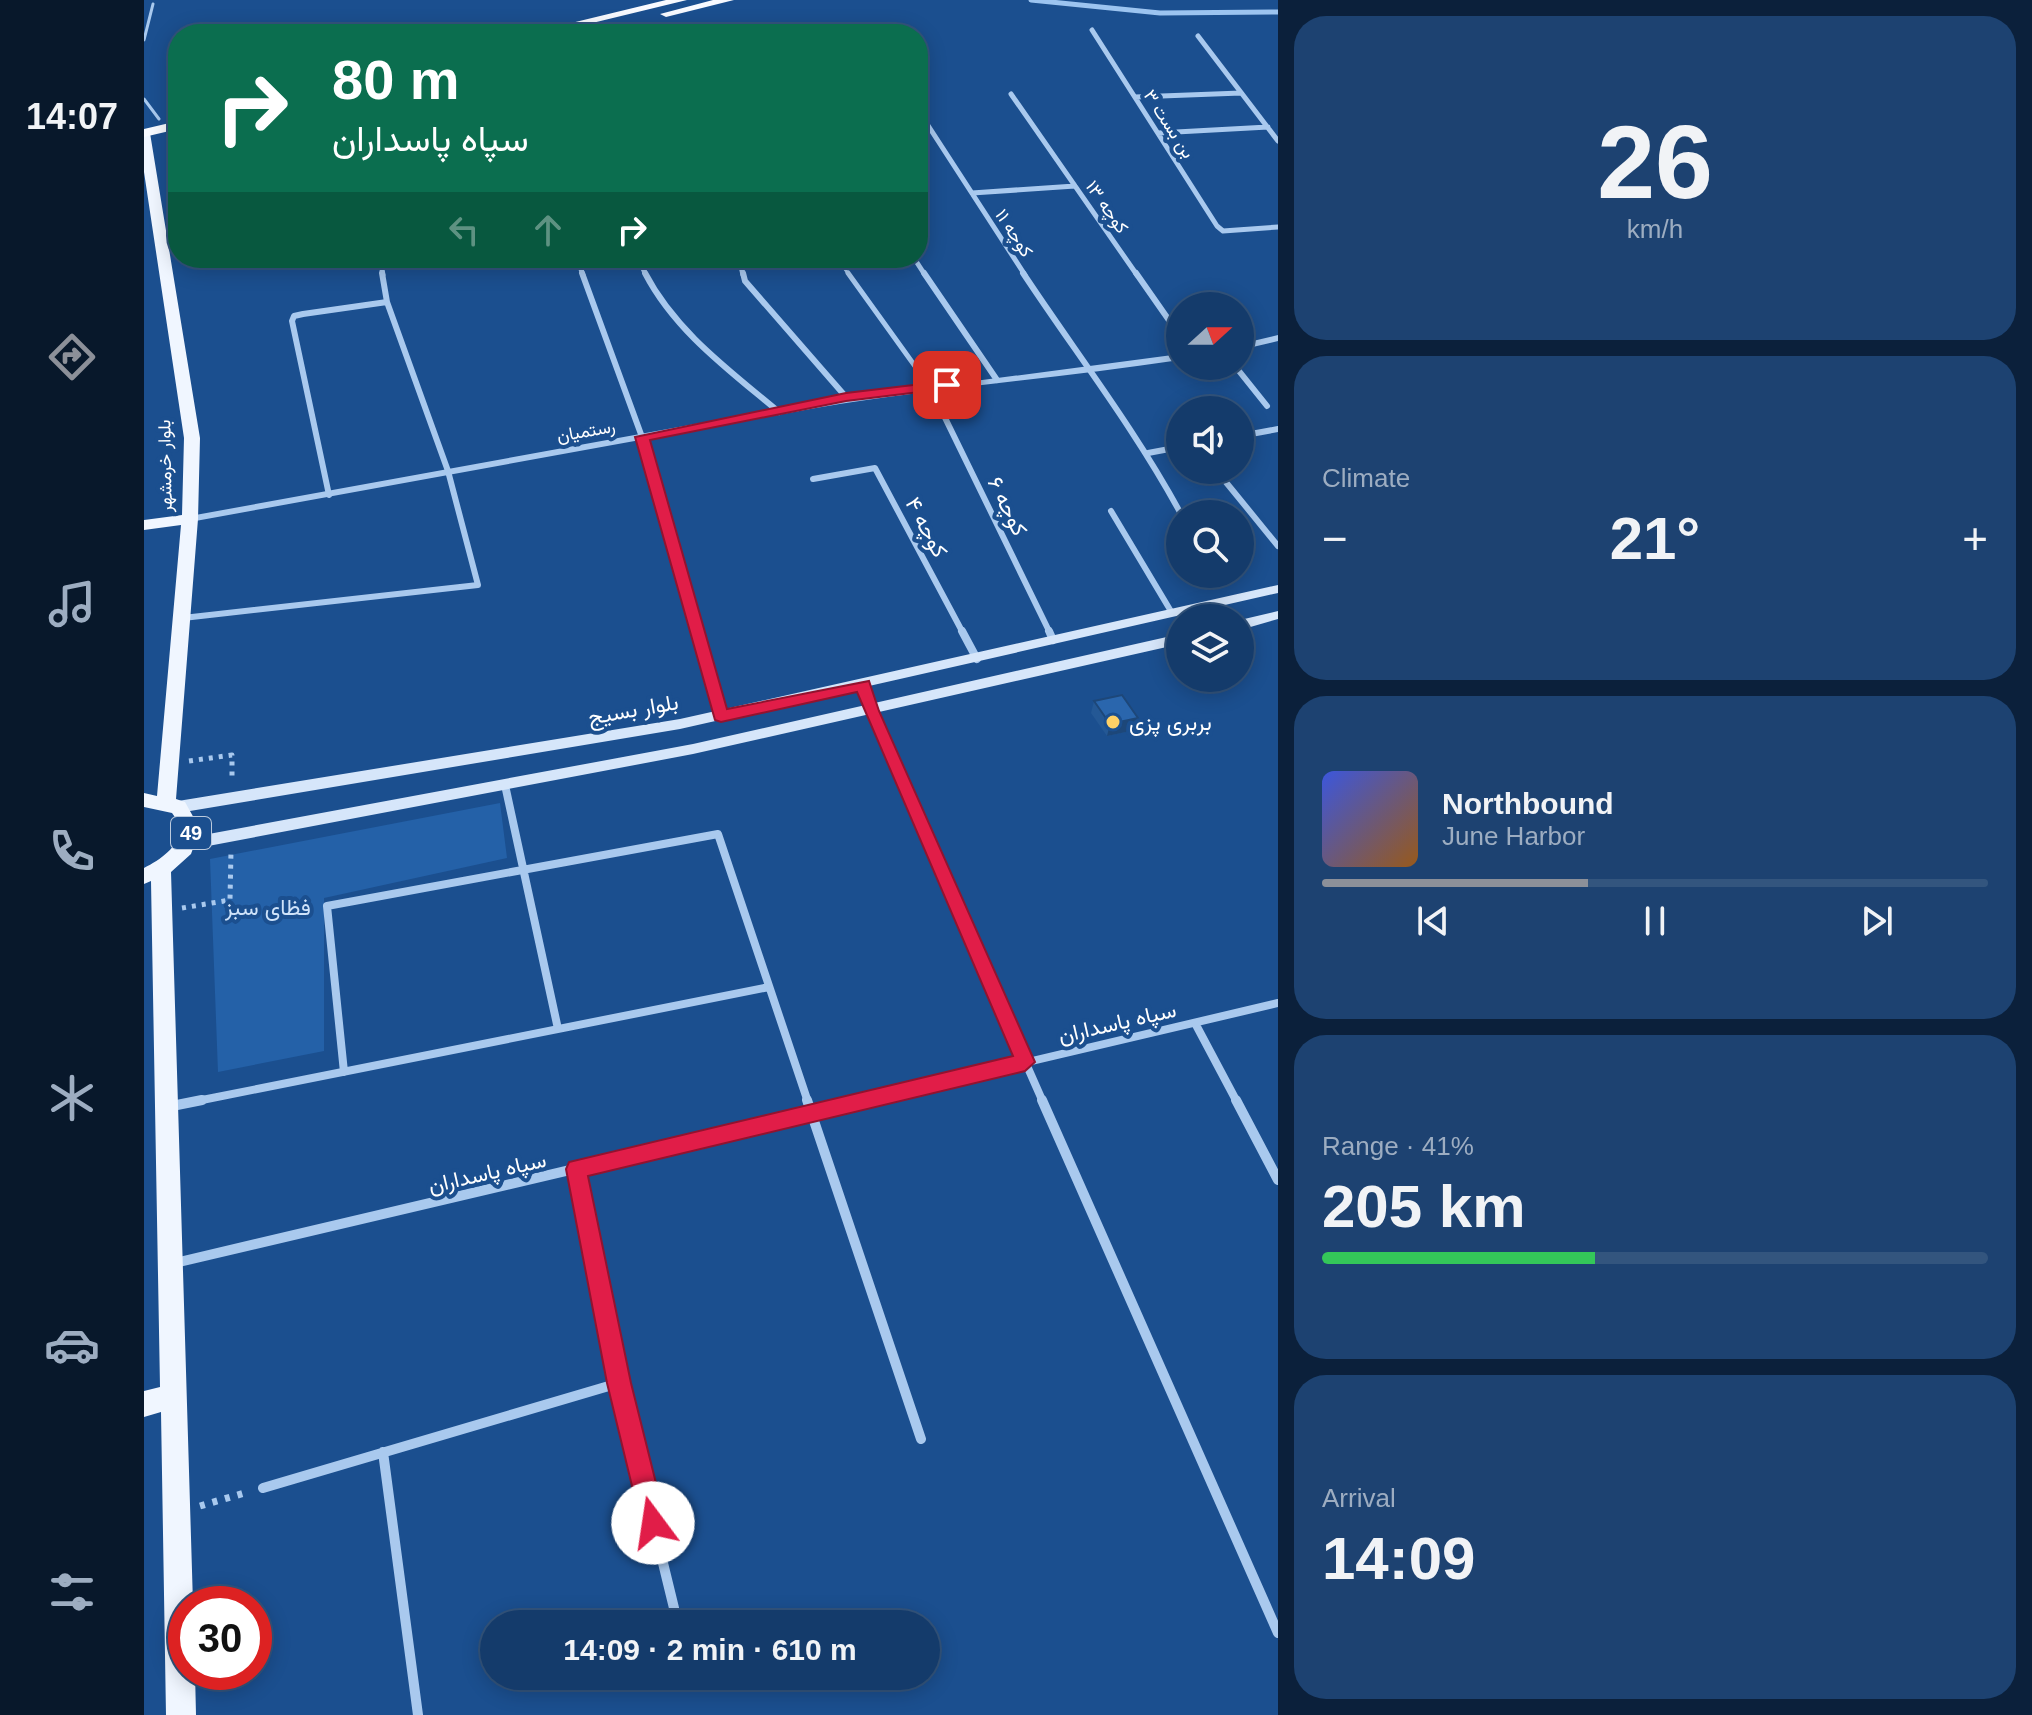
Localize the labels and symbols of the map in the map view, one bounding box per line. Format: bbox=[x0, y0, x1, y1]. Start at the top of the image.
street label: بن بست ۳ bbox=[1139, 86, 1198, 162]
street label: کوچه ۱۳ bbox=[1080, 177, 1132, 238]
street label: کوچه ۱۱ bbox=[990, 205, 1037, 262]
north arrow bbox=[1166, 292, 1254, 380]
pin bbox=[913, 351, 981, 419]
street label: رستمیان bbox=[555, 416, 617, 447]
street label: بلوار خرمشهر bbox=[154, 419, 177, 514]
street label: کوچه ۶ bbox=[981, 473, 1033, 541]
street label: کوچه ۴ bbox=[899, 493, 953, 563]
street label: بلوار بسیج bbox=[586, 689, 681, 732]
place label: بربری پزی bbox=[1129, 710, 1212, 737]
marker: بربری پزی bbox=[1104, 713, 1122, 731]
road number: 49 bbox=[171, 817, 211, 849]
park label: فظای سبز bbox=[224, 895, 311, 921]
street label: سپاه پاسداران bbox=[1056, 997, 1179, 1050]
street label: سپاه پاسداران bbox=[426, 1147, 549, 1200]
position arrow bbox=[611, 1481, 695, 1565]
speed limit sign: 30 bbox=[168, 1586, 272, 1690]

